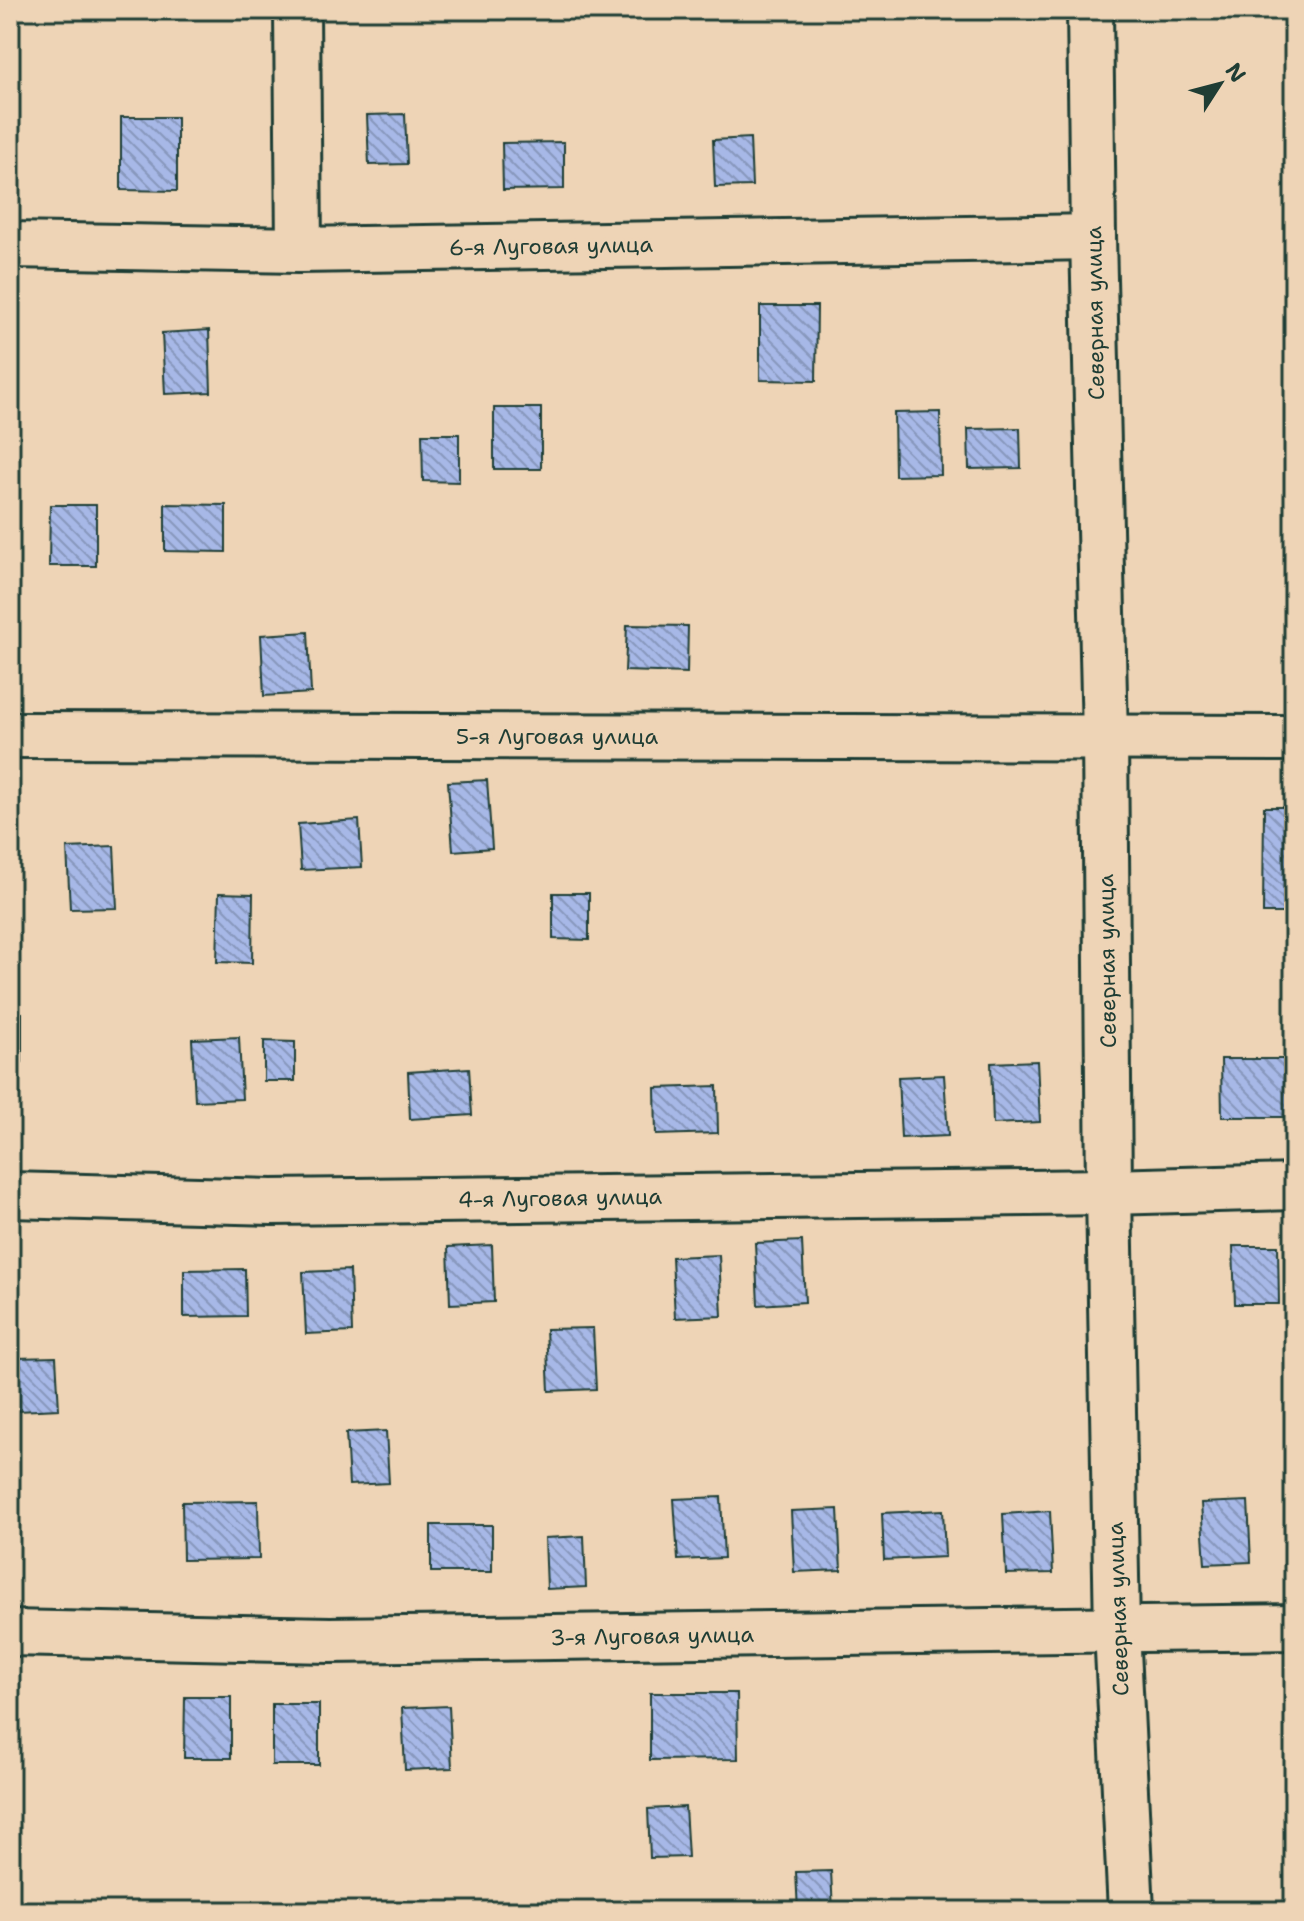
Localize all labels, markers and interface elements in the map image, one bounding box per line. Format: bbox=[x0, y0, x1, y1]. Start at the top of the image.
north arrow bbox=[1180, 44, 1260, 124]
text: N bbox=[1219, 57, 1253, 88]
street label: Северная улица bbox=[1079, 225, 1111, 400]
street label: 6-я Луговая улица bbox=[449, 230, 654, 262]
street label: 5-я Луговая улица bbox=[456, 722, 659, 751]
street label: Северная улица bbox=[1091, 873, 1123, 1048]
street label: 4-я Луговая улица bbox=[458, 1182, 663, 1214]
street label: Северная улица bbox=[1100, 1521, 1136, 1697]
street label: 3-я Луговая улица bbox=[550, 1620, 755, 1652]

